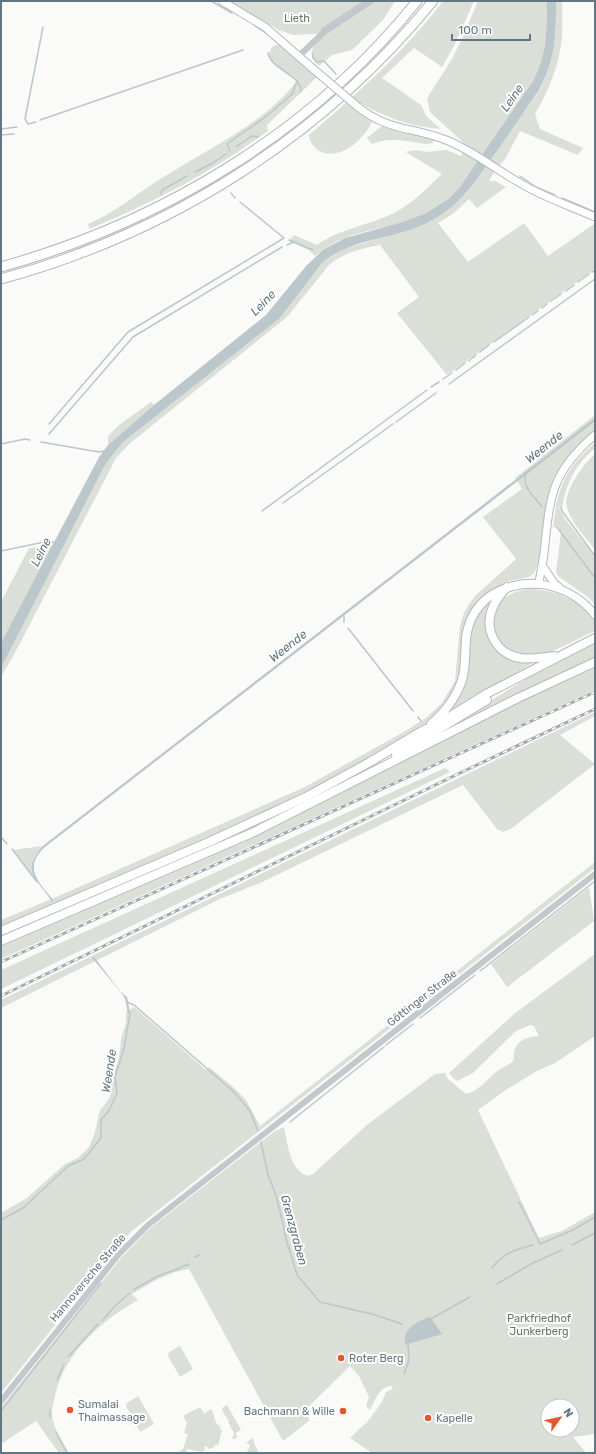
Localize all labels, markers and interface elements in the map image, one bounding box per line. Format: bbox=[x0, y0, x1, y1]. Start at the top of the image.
park label: Lieth bbox=[284, 12, 310, 25]
scale bar bbox=[452, 16, 530, 42]
text: 100 m bbox=[458, 23, 492, 37]
water label: Leine bbox=[498, 81, 527, 114]
water label: Leine bbox=[248, 287, 279, 319]
water label: Weende bbox=[522, 428, 566, 466]
water label: Leine bbox=[28, 535, 54, 569]
water label: Weende bbox=[266, 627, 310, 665]
street label: Göttinger Straße bbox=[385, 967, 459, 1029]
water label: Weende bbox=[99, 1048, 119, 1094]
water label: Grenzgraben bbox=[278, 1193, 310, 1267]
street label: Hannoversche Straße bbox=[47, 1231, 129, 1325]
park label: Parkfriedhof Junkerberg bbox=[507, 1312, 572, 1338]
place label: Roter Berg bbox=[349, 1352, 404, 1365]
marker: Roter Berg bbox=[336, 1353, 346, 1363]
place label: Sumalai Thaimassage bbox=[78, 1398, 145, 1424]
north arrow bbox=[540, 1398, 580, 1438]
marker: Sumalai Thaimassage bbox=[65, 1405, 75, 1415]
place label: Bachmann & Wille bbox=[244, 1405, 335, 1418]
marker: Bachmann & Wille bbox=[338, 1406, 348, 1416]
text: N bbox=[560, 1406, 576, 1420]
place label: Kapelle bbox=[436, 1412, 473, 1425]
marker: Kapelle bbox=[423, 1413, 433, 1423]

